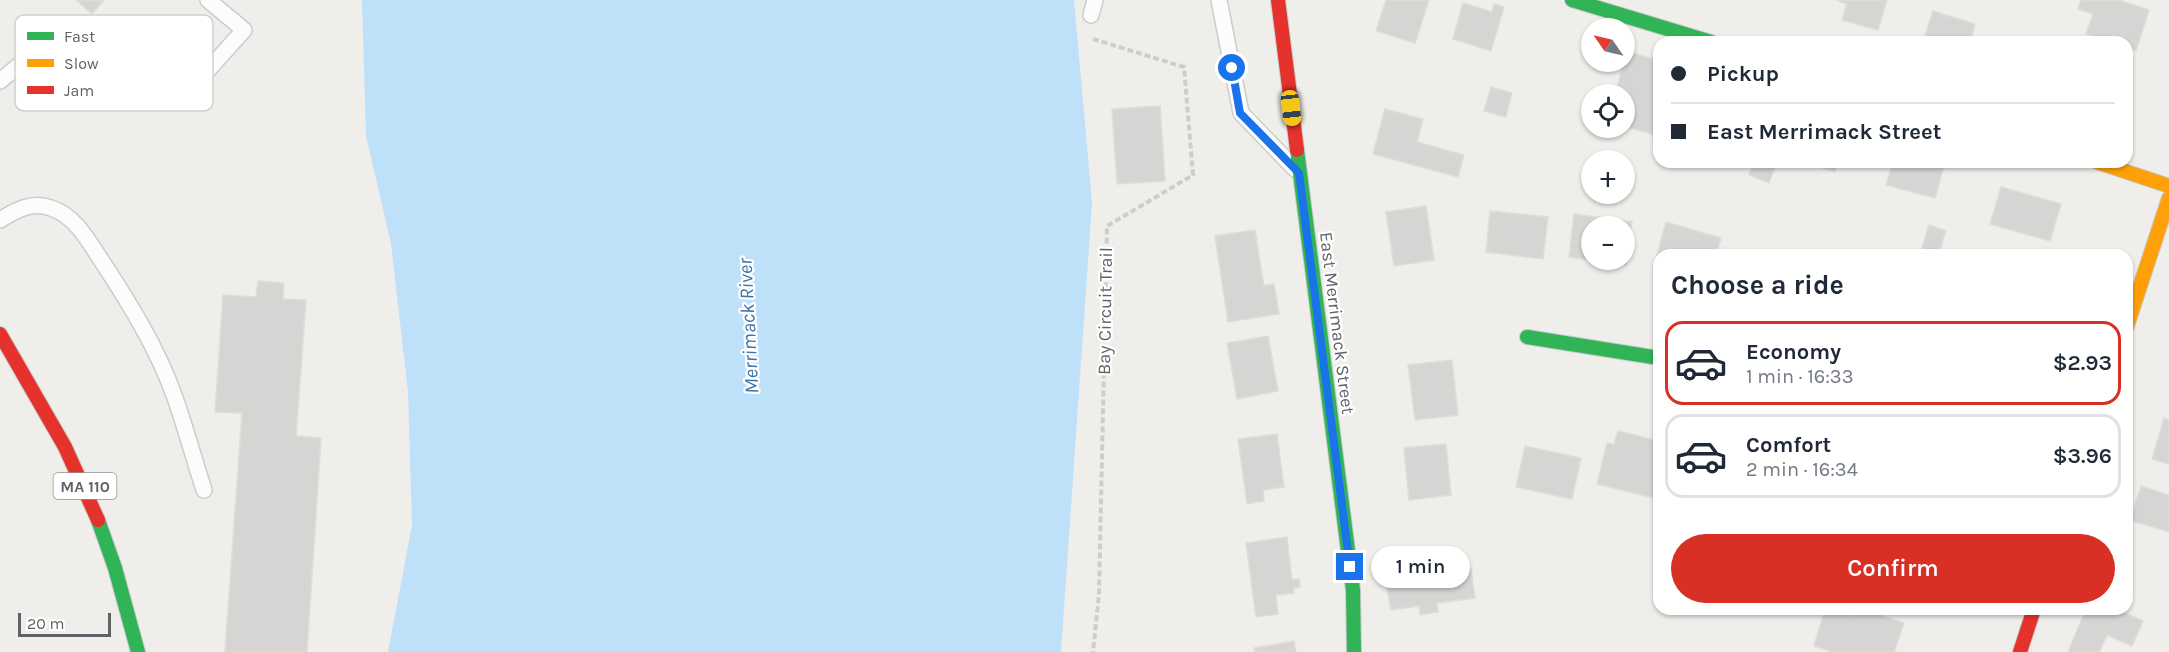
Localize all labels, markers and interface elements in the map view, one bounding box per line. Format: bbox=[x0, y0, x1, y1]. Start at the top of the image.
legend bbox=[15, 15, 213, 111]
north arrow bbox=[1581, 18, 1635, 72]
map controls bbox=[1581, 18, 1635, 270]
text: Fast bbox=[64, 27, 95, 46]
text: Slow bbox=[64, 54, 99, 73]
route start bbox=[1218, 54, 1245, 81]
text: Pickup bbox=[1707, 61, 1779, 87]
text: Jam bbox=[64, 81, 94, 100]
button: locate bbox=[1581, 84, 1635, 138]
car bbox=[1280, 89, 1302, 127]
text: East Merrimack Street bbox=[1707, 119, 1941, 145]
button: + bbox=[1581, 150, 1635, 204]
button: − bbox=[1581, 216, 1635, 270]
street label: East Merrimack Street bbox=[1315, 231, 1359, 416]
street label: Bay Circuit Trail bbox=[1093, 247, 1117, 375]
water label: Merrimack River bbox=[733, 256, 764, 394]
text: Choose a ride bbox=[1671, 269, 1844, 301]
icon: car bbox=[1674, 336, 1728, 390]
text: Economy bbox=[1746, 339, 1841, 365]
text: $2.93 bbox=[2053, 350, 2112, 376]
text: 1 min · 16:33 bbox=[1746, 365, 1853, 388]
icon: car bbox=[1674, 429, 1728, 483]
text: Comfort bbox=[1746, 432, 1831, 458]
text: $3.96 bbox=[2053, 443, 2112, 469]
text: 2 min · 16:34 bbox=[1746, 458, 1858, 481]
road number: MA 110 bbox=[54, 473, 116, 499]
button: Confirm bbox=[1671, 534, 2115, 603]
callout: 1 min bbox=[1371, 546, 1470, 588]
route end bbox=[1336, 553, 1363, 580]
text: 1 min bbox=[1396, 555, 1445, 578]
scale bar bbox=[18, 610, 111, 638]
text: 20 m bbox=[27, 614, 65, 633]

